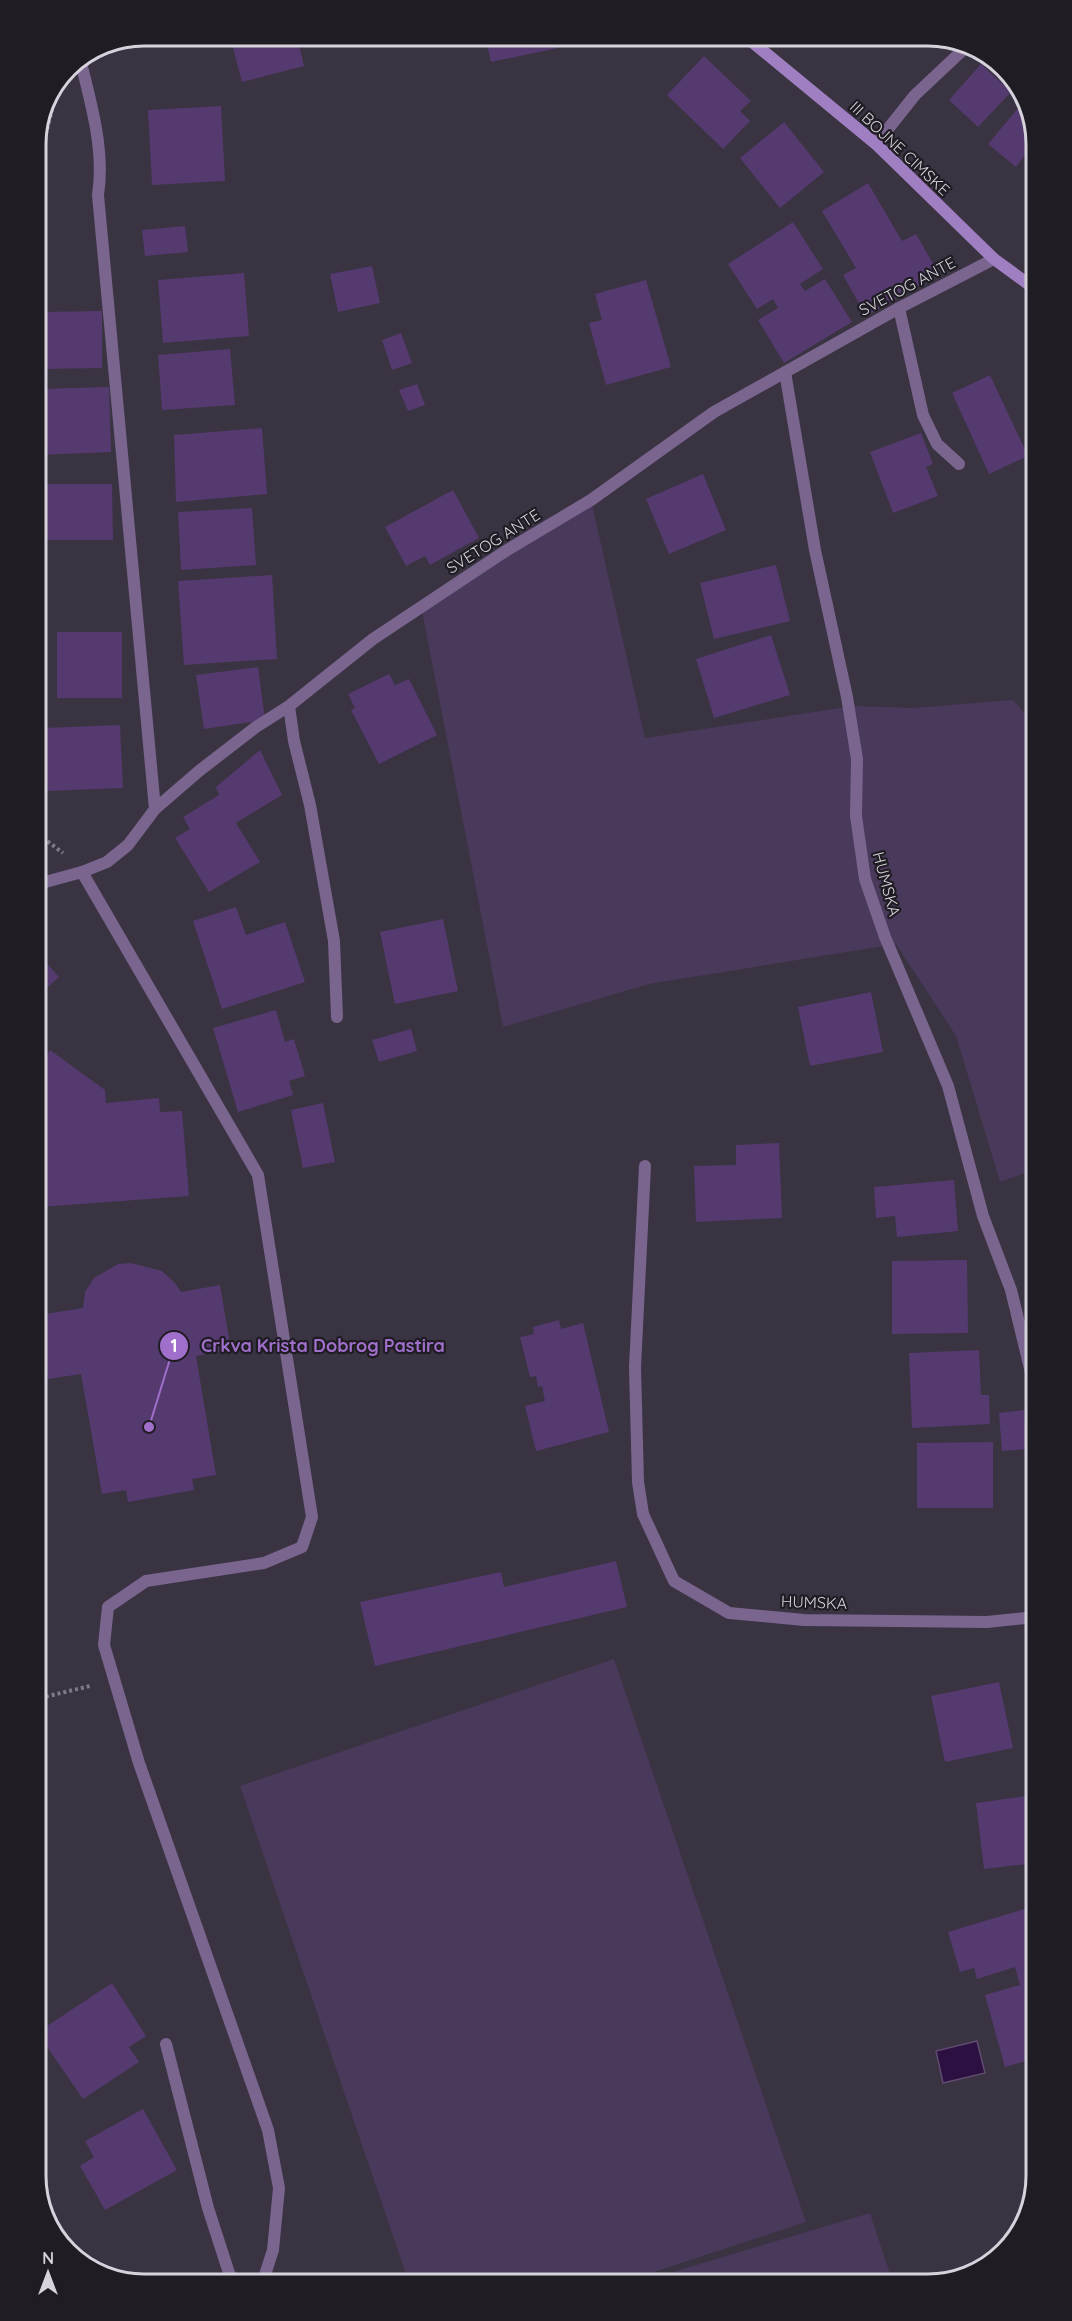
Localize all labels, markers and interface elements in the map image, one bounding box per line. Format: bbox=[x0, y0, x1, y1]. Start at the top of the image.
street label: III BOJNE CIMSKE bbox=[846, 96, 954, 200]
street label: SVETOG ANTE bbox=[855, 252, 959, 320]
street label: SVETOG ANTE bbox=[443, 504, 543, 578]
street label: HUMSKA bbox=[869, 849, 905, 919]
callout: Crkva Krista Dobrog Pastira bbox=[159, 1328, 457, 1364]
text: 1 bbox=[170, 1334, 178, 1357]
text: Crkva Krista Dobrog Pastira bbox=[201, 1334, 445, 1357]
street label: HUMSKA bbox=[781, 1591, 847, 1613]
north arrow bbox=[18, 2243, 78, 2303]
text: N bbox=[42, 2248, 54, 2268]

